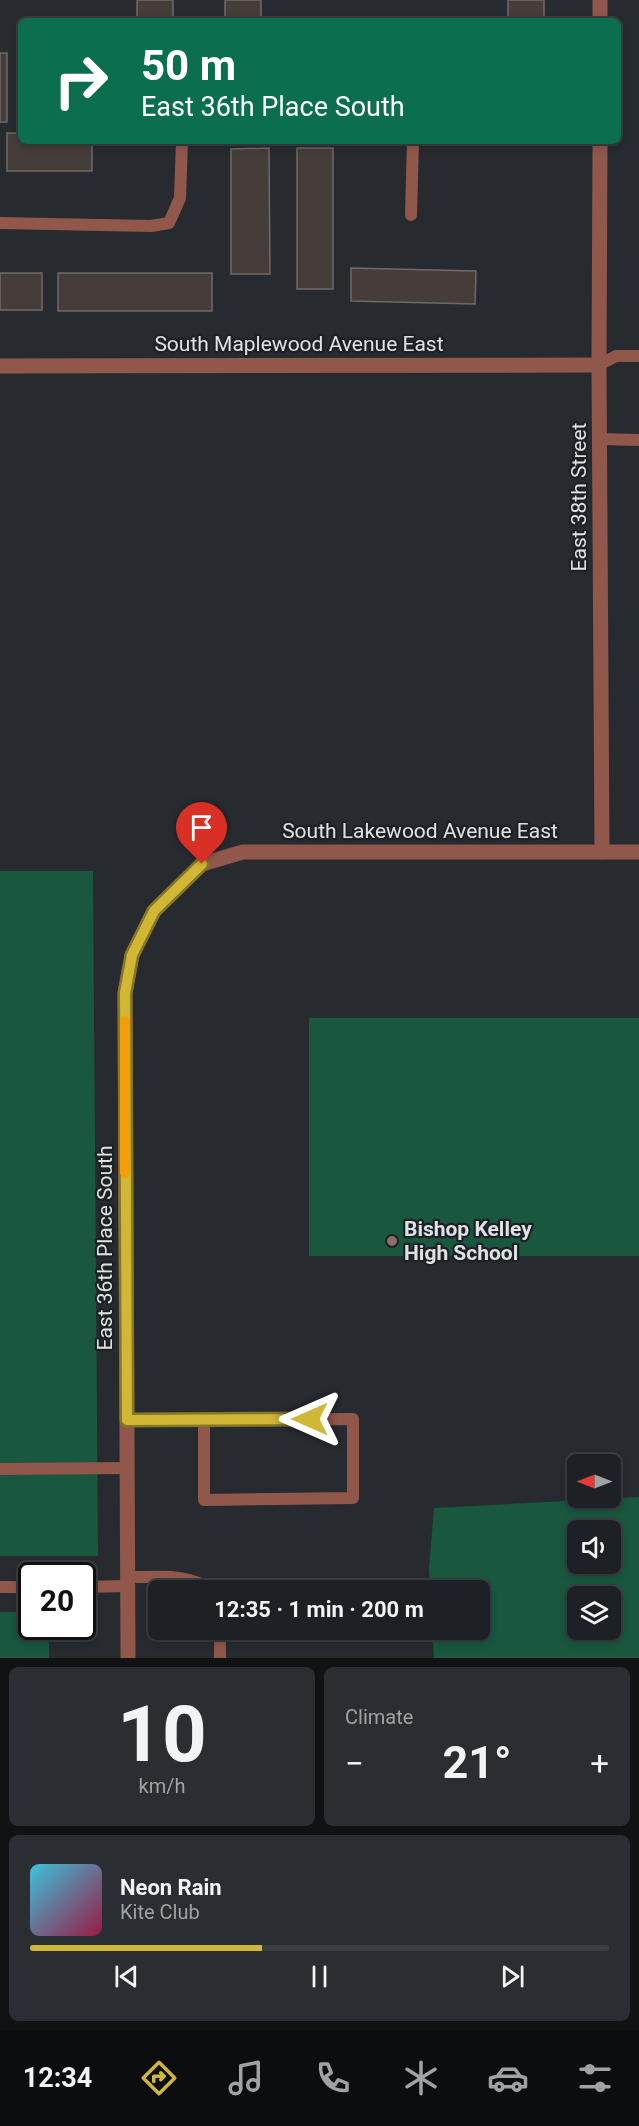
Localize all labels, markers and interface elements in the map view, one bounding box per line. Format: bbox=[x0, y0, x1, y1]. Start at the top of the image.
text: 50 m bbox=[141, 41, 236, 90]
icon: right bbox=[42, 42, 120, 120]
text: East 36th Place South bbox=[141, 91, 405, 123]
street label: South Maplewood Avenue East bbox=[154, 332, 444, 356]
street label: East 38th Street bbox=[567, 422, 591, 571]
pin bbox=[176, 802, 227, 864]
icon: arrive bbox=[185, 811, 218, 844]
street label: South Lakewood Avenue East bbox=[282, 819, 558, 843]
street label: East 36th Place South bbox=[93, 1145, 117, 1351]
place label: Bishop Kelley High School bbox=[404, 1217, 532, 1265]
marker: Bishop Kelley High School bbox=[385, 1234, 399, 1248]
position arrow bbox=[278, 1387, 342, 1451]
north arrow bbox=[567, 1454, 621, 1508]
map controls bbox=[567, 1454, 621, 1640]
button: sound bbox=[567, 1520, 621, 1574]
speed limit sign: 20 bbox=[18, 1562, 96, 1640]
button: layers bbox=[567, 1586, 621, 1640]
text: 12:35 · 1 min · 200 m bbox=[214, 1597, 424, 1622]
text: 10 bbox=[117, 1689, 207, 1780]
text: Climate bbox=[345, 1705, 413, 1729]
text: 21° bbox=[442, 1736, 512, 1789]
text: − bbox=[345, 1744, 364, 1783]
text: + bbox=[590, 1744, 609, 1783]
text: km/h bbox=[139, 1774, 185, 1798]
text: Neon Rain bbox=[120, 1875, 222, 1900]
text: Kite Club bbox=[120, 1900, 200, 1924]
icon: previous bbox=[110, 1960, 143, 1993]
icon: pause bbox=[303, 1960, 336, 1993]
icon: next bbox=[496, 1960, 529, 1993]
icon: directions bbox=[138, 2057, 180, 2099]
icon: music bbox=[225, 2057, 267, 2099]
icon: phone bbox=[312, 2057, 354, 2099]
icon: climate bbox=[400, 2057, 442, 2099]
icon: car bbox=[487, 2057, 529, 2099]
icon: filters bbox=[574, 2057, 616, 2099]
text: 12:34 bbox=[23, 2062, 92, 2094]

